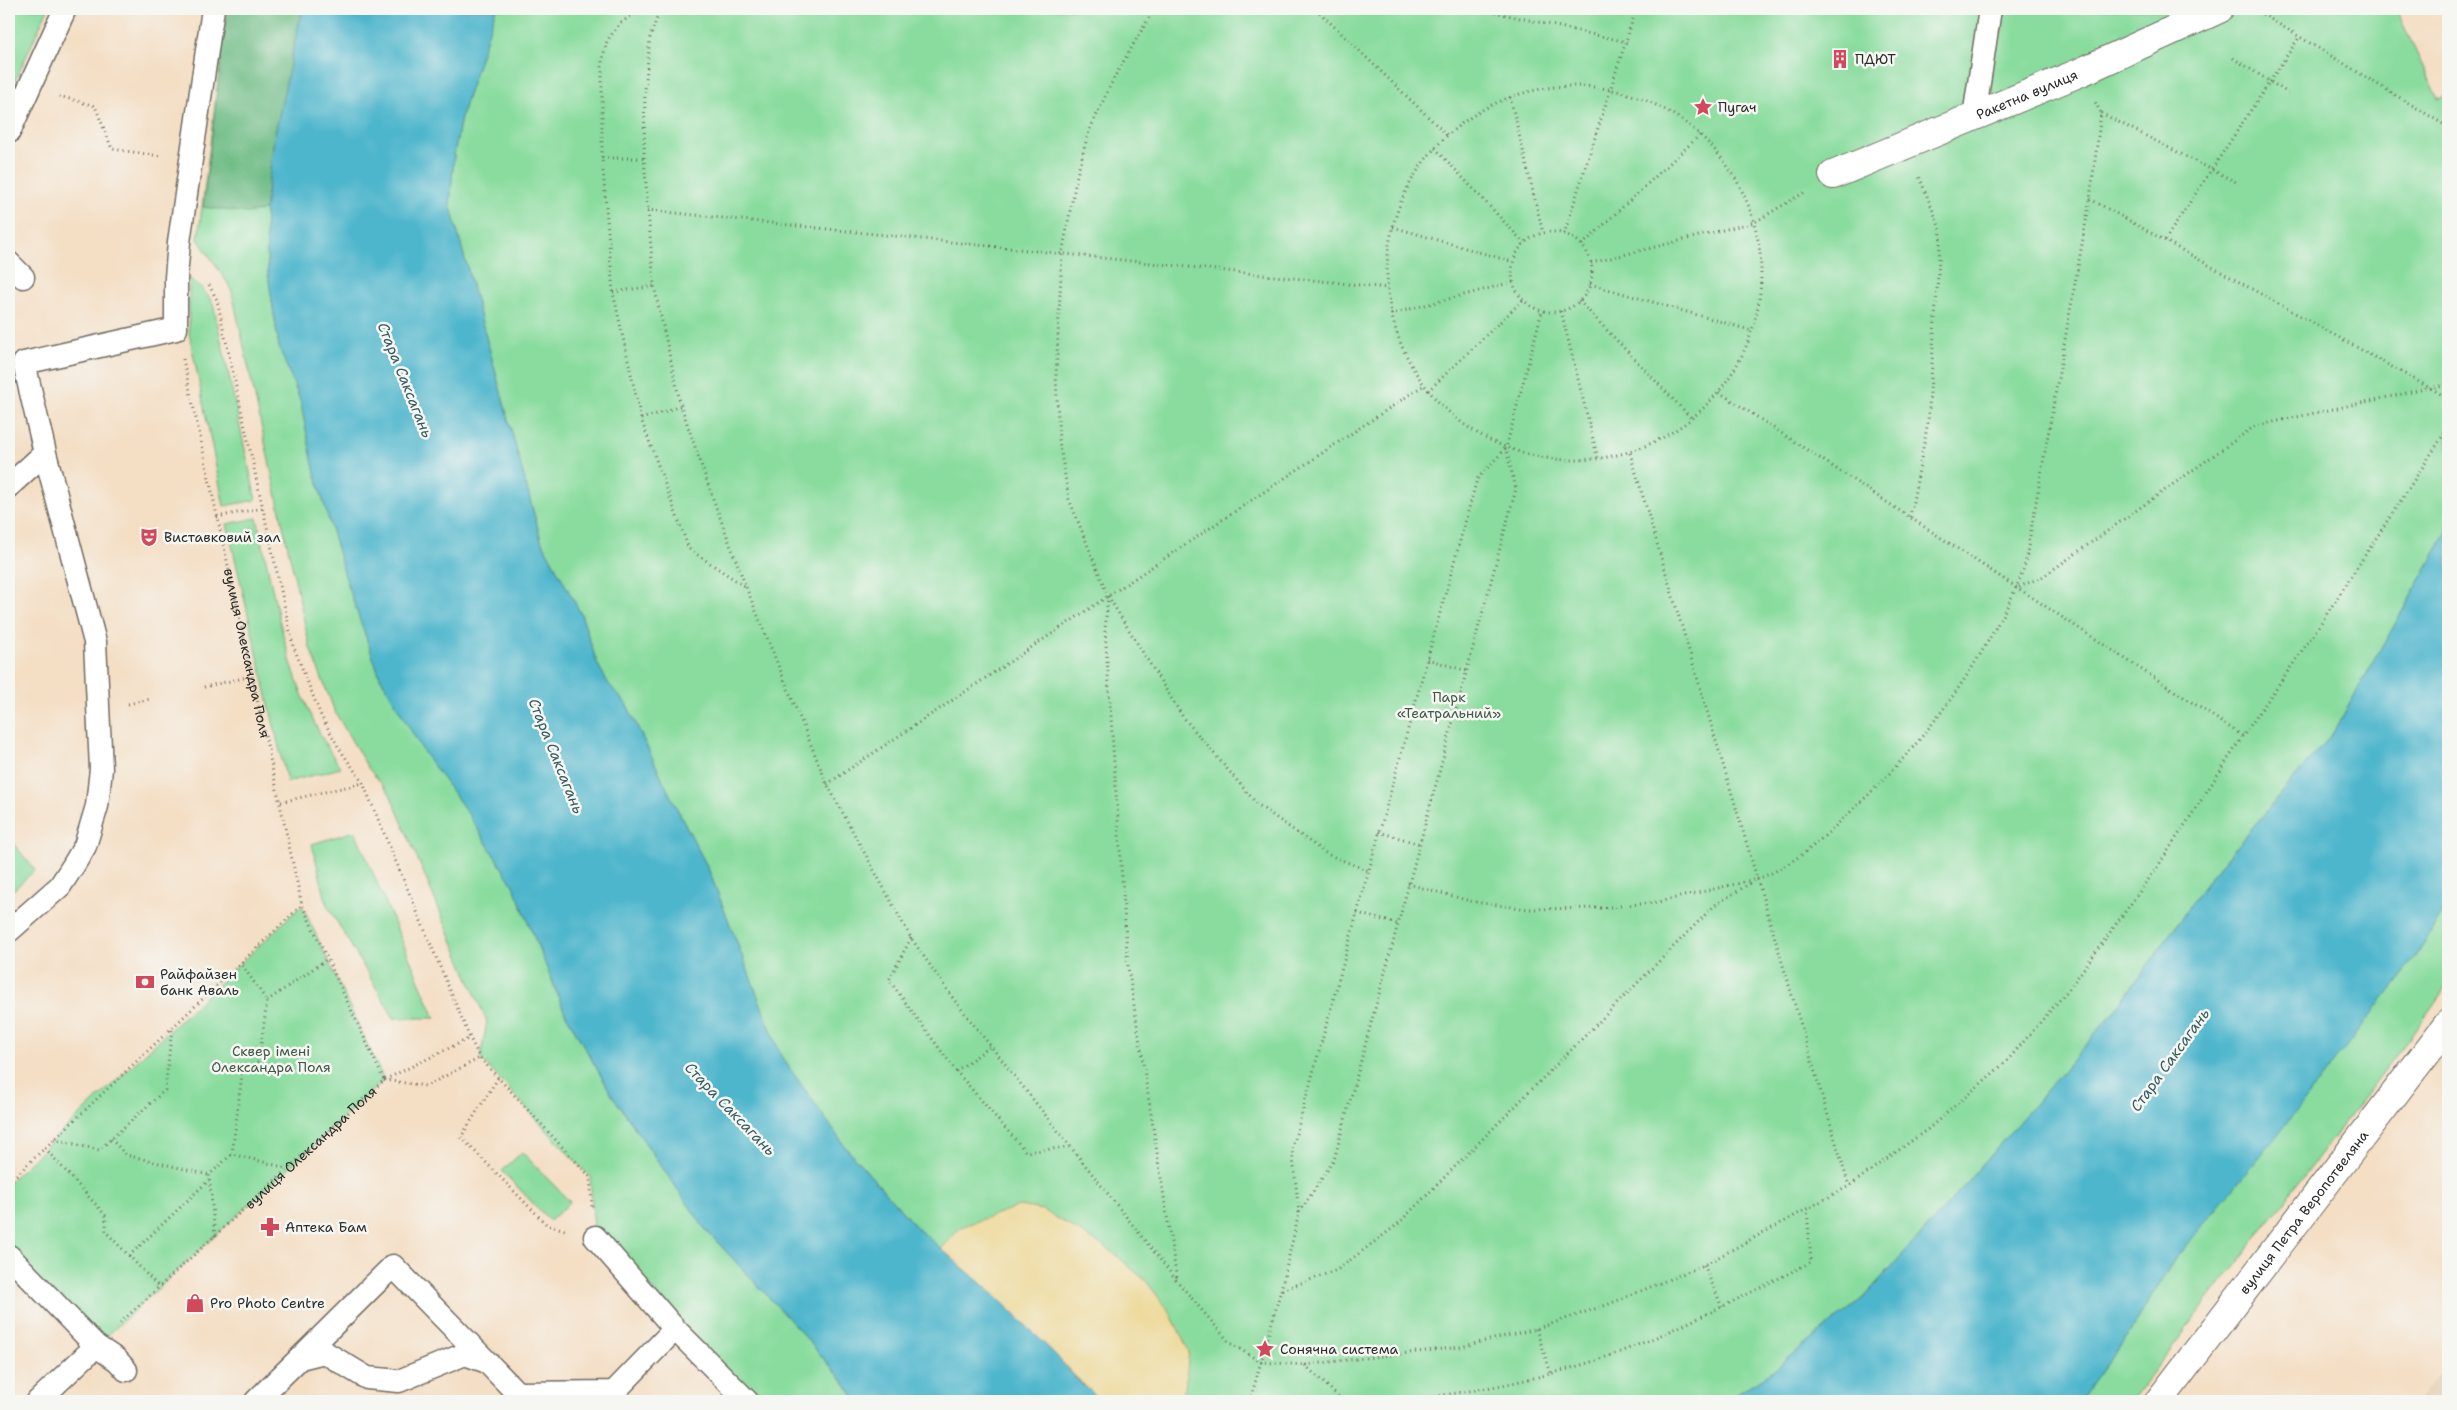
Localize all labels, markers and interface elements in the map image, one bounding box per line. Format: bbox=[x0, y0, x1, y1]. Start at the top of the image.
building icon: ПДЮТ bbox=[1829, 48, 1851, 70]
place label: ПДЮТ bbox=[1855, 50, 1896, 68]
street label: Ракетна вулиця bbox=[1973, 65, 2080, 124]
place icon: Пугач bbox=[1692, 96, 1714, 118]
place label: Пугач bbox=[1718, 98, 1756, 116]
water label: Стара Саксагань bbox=[373, 319, 437, 441]
theatre icon: Виставковий зал bbox=[138, 526, 160, 548]
place label: Виставковий зал bbox=[164, 528, 281, 546]
street label: вулиця Олександра Поля bbox=[220, 567, 274, 740]
park label: Парк «Театральний» bbox=[1397, 688, 1501, 722]
water label: Стара Саксагань bbox=[524, 695, 588, 817]
place label: Райфайзен банк Аваль bbox=[160, 965, 239, 999]
bank icon: Райфайзен банк Аваль bbox=[134, 971, 156, 993]
water label: Стара Саксагань bbox=[2126, 1004, 2214, 1116]
park label: Сквер імені Олександра Поля bbox=[211, 1042, 331, 1076]
water label: Стара Саксагань bbox=[680, 1058, 780, 1160]
street label: вулиця Олександра Поля bbox=[241, 1082, 380, 1213]
street label: вулиця Петра Веропотвеляна bbox=[2235, 1126, 2373, 1298]
pharmacy icon: Аптека Бам bbox=[259, 1216, 281, 1238]
place label: Аптека Бам bbox=[285, 1218, 367, 1236]
shop icon: Pro Photo Centre bbox=[184, 1292, 206, 1314]
place label: Pro Photo Centre bbox=[210, 1294, 325, 1312]
place icon: Сонячна система bbox=[1254, 1338, 1276, 1360]
place label: Сонячна система bbox=[1280, 1340, 1399, 1358]

